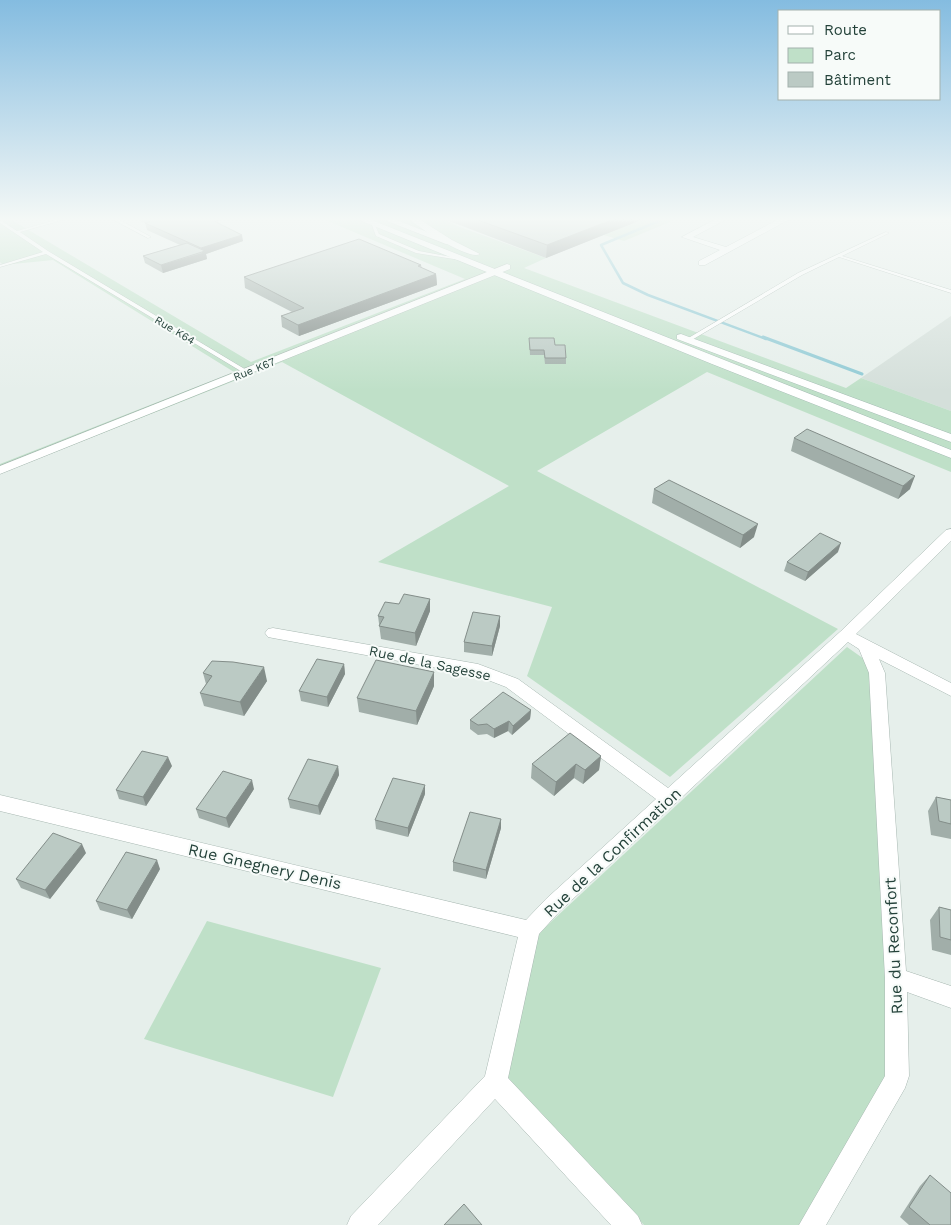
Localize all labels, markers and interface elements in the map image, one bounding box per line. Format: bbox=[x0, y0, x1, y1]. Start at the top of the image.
legend bbox=[778, 10, 941, 100]
text: Route bbox=[824, 21, 867, 39]
text: Parc bbox=[824, 46, 856, 64]
text: Bâtiment bbox=[824, 71, 891, 89]
street label: Rue K64 bbox=[152, 313, 197, 348]
street label: Rue K67 bbox=[231, 355, 277, 384]
street label: Rue de la Sagesse bbox=[368, 642, 492, 684]
street label: Rue de la Confirmation bbox=[540, 784, 685, 921]
street label: Rue Gnegnery Denis bbox=[186, 840, 343, 893]
street label: Rue du Reconfort bbox=[880, 877, 907, 1015]

